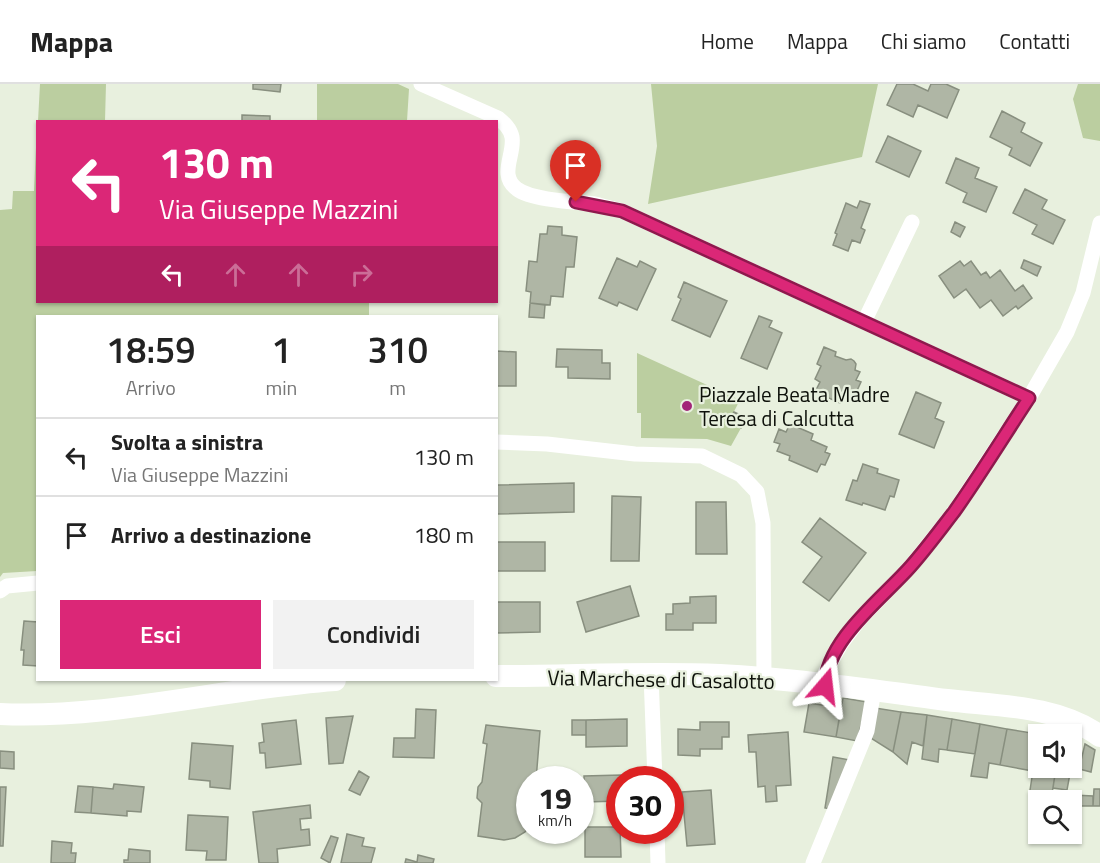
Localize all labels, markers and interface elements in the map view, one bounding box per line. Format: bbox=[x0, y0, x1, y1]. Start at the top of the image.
text: Mappa bbox=[30, 20, 113, 63]
text: Home bbox=[701, 25, 754, 57]
text: Mappa bbox=[787, 25, 848, 57]
text: Chi siamo bbox=[881, 25, 966, 57]
text: Contatti bbox=[999, 25, 1070, 57]
text: 130 m bbox=[159, 130, 274, 194]
pin bbox=[550, 140, 601, 202]
icon: left bbox=[60, 144, 138, 222]
icon: arrive bbox=[559, 149, 592, 182]
text: Via Giuseppe Mazzini bbox=[159, 188, 398, 229]
icon: left bbox=[156, 258, 189, 291]
icon: ahead bbox=[219, 258, 252, 291]
icon: ahead bbox=[282, 258, 315, 291]
icon: right bbox=[345, 258, 378, 291]
text: 18:59 bbox=[106, 322, 195, 377]
text: 1 bbox=[271, 322, 291, 377]
text: 310 bbox=[367, 322, 428, 377]
text: Arrivo bbox=[126, 372, 176, 403]
text: min bbox=[265, 372, 297, 403]
text: m bbox=[389, 372, 406, 403]
place label: Piazzale Beata Madre Teresa di Calcutta bbox=[699, 378, 890, 434]
marker: Piazzale Beata Madre Teresa di Calcutta bbox=[680, 399, 694, 413]
text: Svolta a sinistra bbox=[111, 425, 263, 459]
text: 130 m bbox=[414, 440, 474, 474]
icon: left bbox=[60, 441, 93, 474]
text: Via Giuseppe Mazzini bbox=[111, 459, 288, 490]
text: Arrivo a destinazione bbox=[111, 518, 311, 552]
text: 180 m bbox=[414, 518, 474, 552]
icon: arrive bbox=[60, 519, 93, 552]
button: Esci bbox=[60, 600, 261, 669]
button: Condividi bbox=[273, 600, 474, 669]
position arrow bbox=[793, 654, 857, 718]
street label: Via Marchese di Casalotto bbox=[547, 661, 775, 697]
map controls bbox=[1028, 724, 1082, 844]
button: sound bbox=[1028, 724, 1082, 778]
speed limit sign: 30 bbox=[606, 766, 684, 844]
text: 19 bbox=[538, 775, 572, 821]
button: search bbox=[1028, 790, 1082, 844]
text: km/h bbox=[538, 809, 572, 832]

